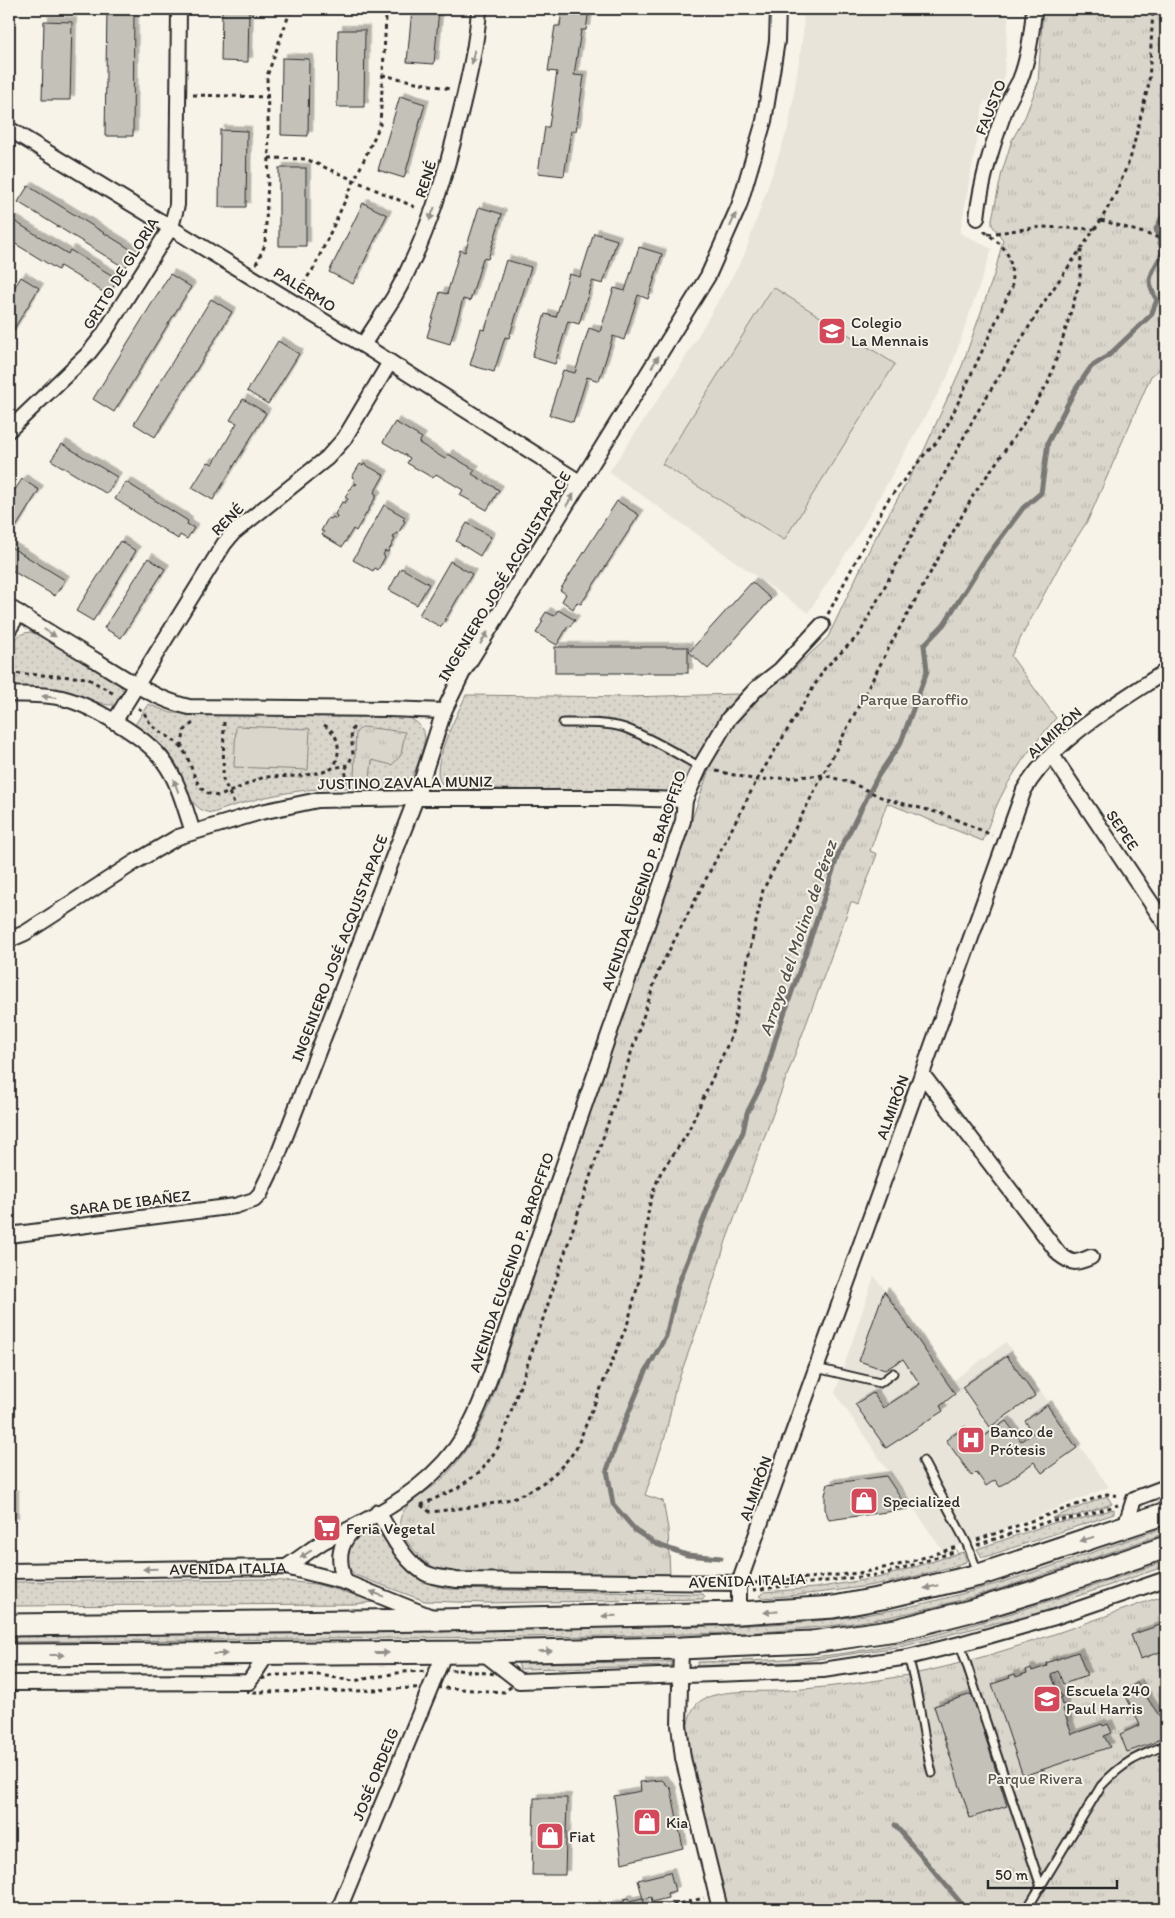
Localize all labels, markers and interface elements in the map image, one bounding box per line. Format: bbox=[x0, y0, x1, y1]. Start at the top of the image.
one-way arrow bbox=[469, 49, 477, 65]
street label: FAUSTO bbox=[971, 77, 1010, 138]
street label: RENÉ bbox=[411, 158, 440, 200]
one-way arrow bbox=[428, 207, 436, 222]
one-way arrow bbox=[730, 213, 738, 227]
street label: GRITO DE GLORIA bbox=[78, 214, 163, 333]
street label: PALERMO bbox=[270, 263, 339, 316]
place label: Colegio La Mennais bbox=[851, 313, 929, 350]
school or university icon: Colegio La Mennais bbox=[817, 316, 847, 346]
one-way arrow bbox=[651, 355, 660, 368]
street label: INGENIERO JOSÉ ACQUISTAPACE bbox=[434, 468, 575, 685]
one-way arrow bbox=[565, 493, 575, 507]
street label: RENÉ bbox=[207, 499, 248, 540]
one-way arrow bbox=[44, 628, 57, 637]
one-way arrow bbox=[479, 631, 488, 644]
park label: Parque Baroffio bbox=[860, 690, 968, 709]
one-way arrow bbox=[41, 693, 57, 701]
street label: ALMIRÓN bbox=[1023, 703, 1086, 762]
street label: AVENIDA EUGENIO P. BAROFFIO bbox=[597, 768, 690, 993]
street label: JUSTINO ZAVALA MUNIZ bbox=[317, 771, 493, 794]
one-way arrow bbox=[172, 778, 180, 793]
street label: SEPEE bbox=[1102, 806, 1143, 854]
street label: INGENIERO JOSÉ ACQUISTAPACE bbox=[287, 832, 392, 1065]
water label: Arroyo del Molino de Pérez bbox=[754, 836, 842, 1039]
street label: ALMIRÓN bbox=[872, 1072, 913, 1142]
street label: AVENIDA EUGENIO P. BAROFFIO bbox=[465, 1150, 558, 1375]
street label: SARA DE IBAÑEZ bbox=[69, 1186, 191, 1219]
place label: Banco de Prótesis bbox=[990, 1422, 1053, 1459]
hospital icon: Banco de Prótesis bbox=[956, 1425, 986, 1455]
street label: ALMIRÓN bbox=[735, 1453, 776, 1523]
shop icon: Specialized bbox=[849, 1486, 879, 1516]
place label: Specialized bbox=[883, 1492, 960, 1511]
supermarket icon: Feria Vegetal bbox=[312, 1513, 342, 1543]
place label: Feria Vegetal bbox=[346, 1519, 436, 1538]
one-way arrow bbox=[1079, 1536, 1094, 1544]
one-way arrow bbox=[299, 1549, 313, 1559]
street label: AVENIDA ITALIA bbox=[169, 1558, 287, 1579]
one-way arrow bbox=[142, 1565, 158, 1573]
street label: AVENIDA ITALIA bbox=[688, 1569, 806, 1592]
one-way arrow bbox=[924, 1583, 939, 1591]
one-way arrow bbox=[369, 1590, 384, 1598]
one-way arrow bbox=[763, 1608, 779, 1616]
one-way arrow bbox=[600, 1612, 616, 1620]
one-way arrow bbox=[537, 1647, 553, 1655]
one-way arrow bbox=[375, 1649, 391, 1657]
one-way arrow bbox=[212, 1650, 228, 1658]
one-way arrow bbox=[50, 1651, 66, 1659]
place label: Escuela 240 Paul Harris bbox=[1066, 1681, 1150, 1718]
school or university icon: Escuela 240 Paul Harris bbox=[1032, 1684, 1062, 1714]
street label: JOSÉ ORDEIG bbox=[348, 1725, 403, 1824]
park label: Parque Rivera bbox=[988, 1769, 1083, 1788]
shop icon: Kia bbox=[632, 1807, 662, 1837]
place label: Kia bbox=[666, 1813, 688, 1832]
shop icon: Fiat bbox=[535, 1821, 565, 1851]
place label: Fiat bbox=[569, 1827, 595, 1846]
scale bar bbox=[988, 1858, 1116, 1890]
text: 50 m bbox=[995, 1866, 1028, 1884]

